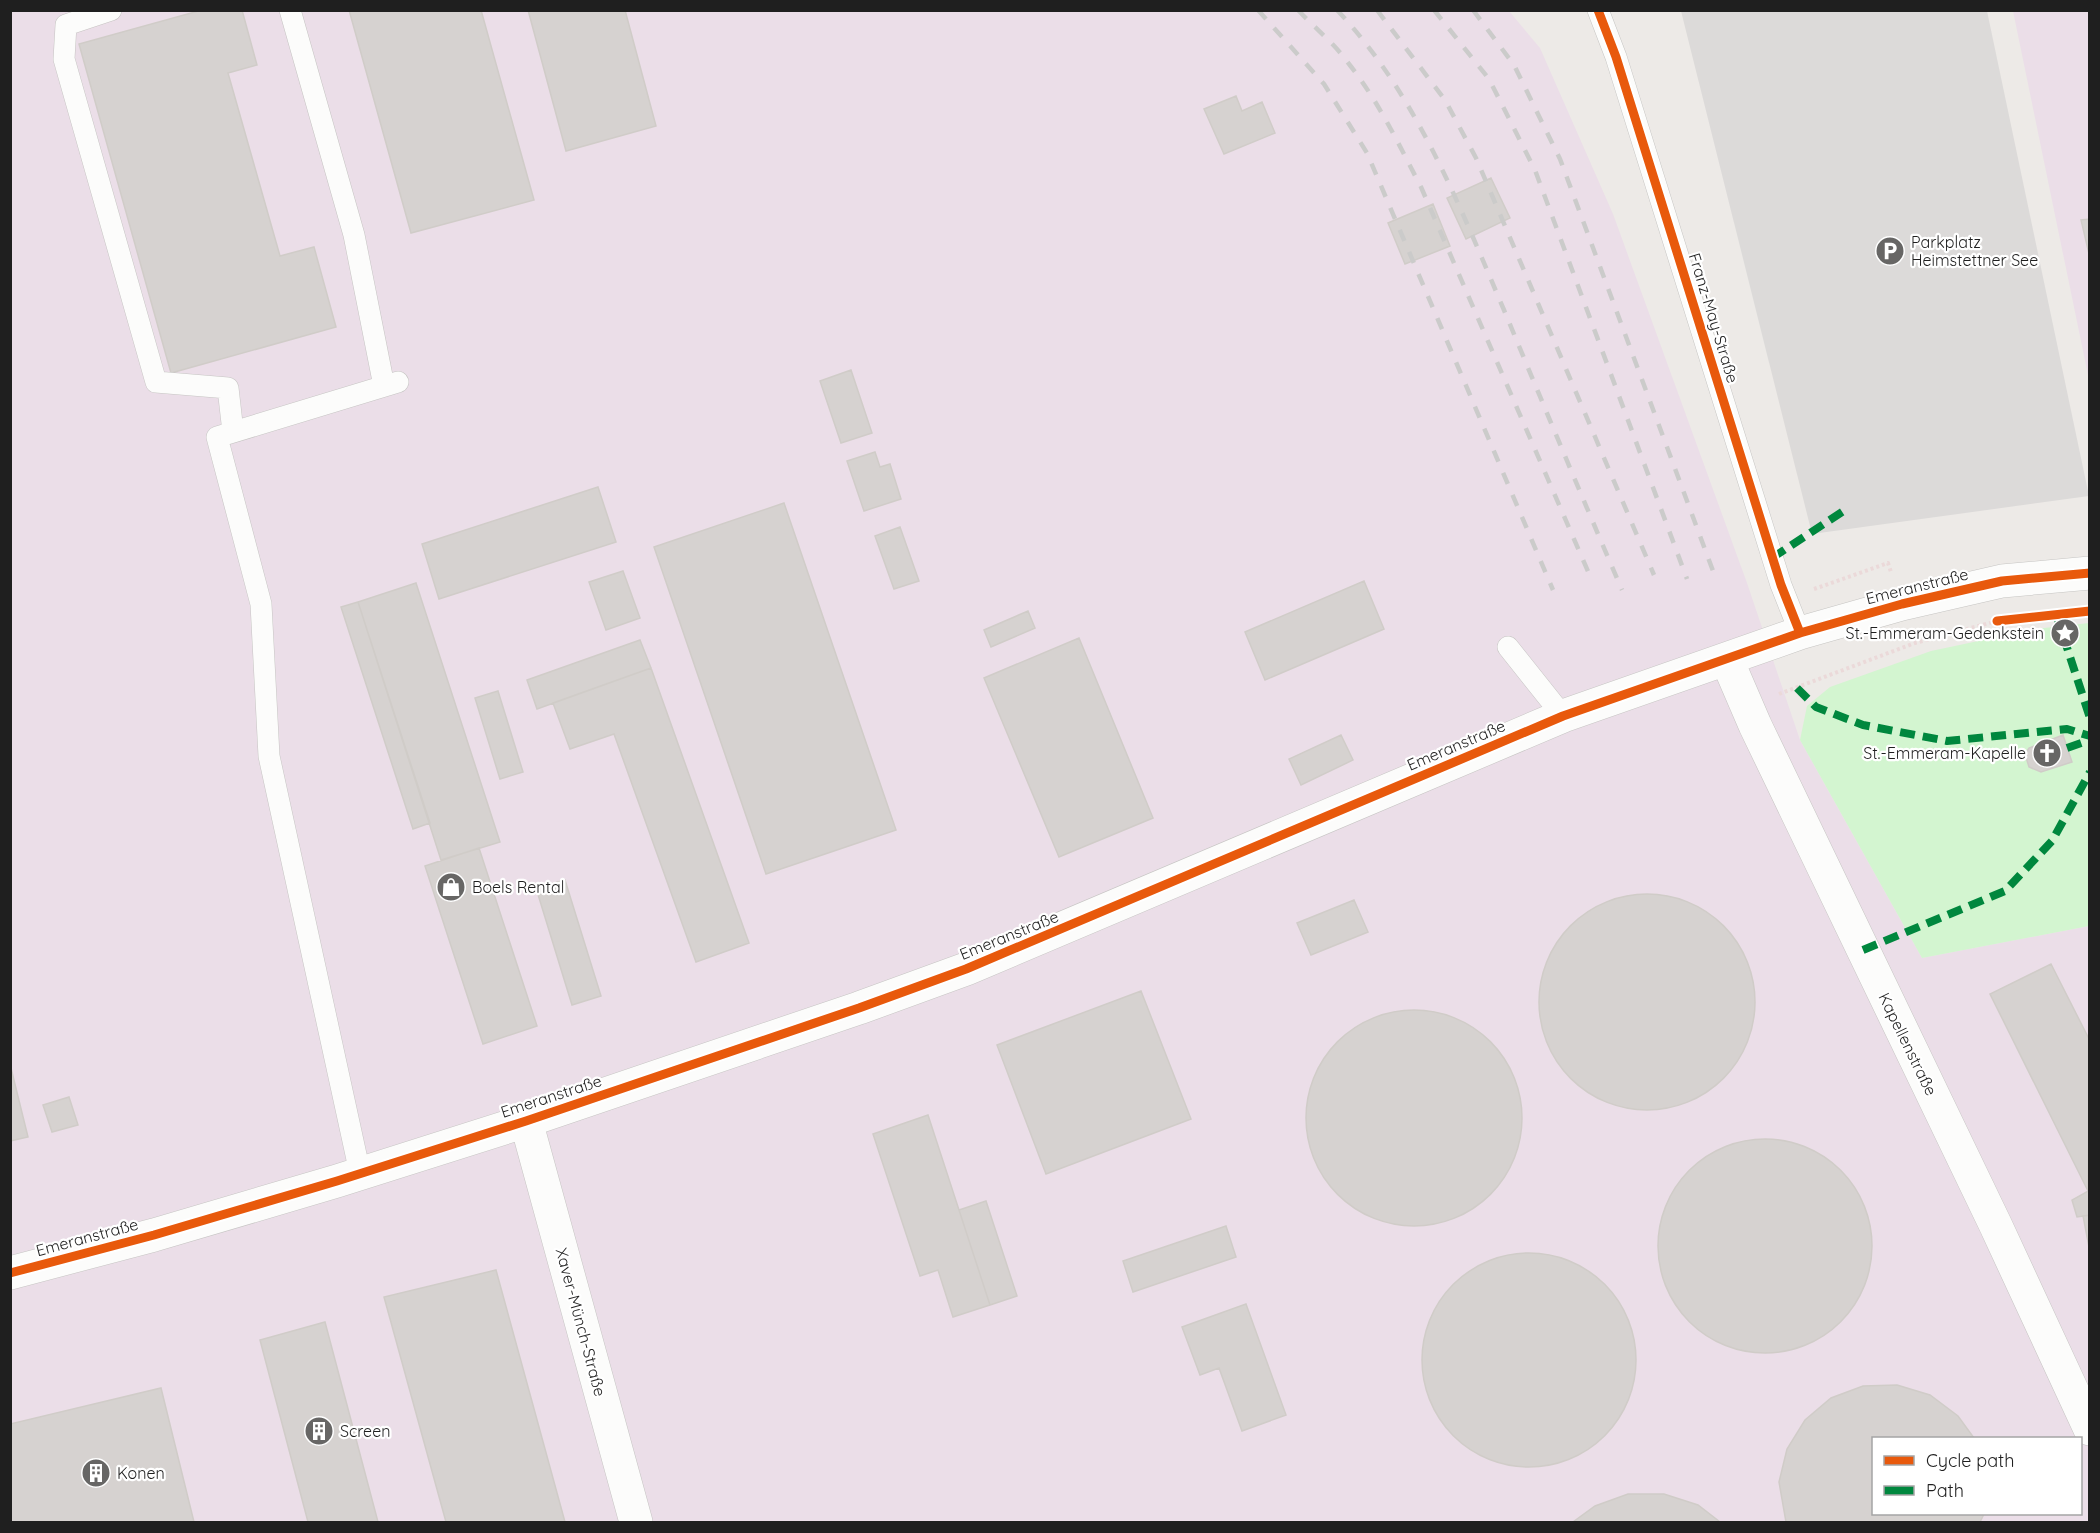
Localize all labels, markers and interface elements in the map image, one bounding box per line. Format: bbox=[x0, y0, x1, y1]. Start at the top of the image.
place label: Parkplatz Heimstettner See bbox=[1911, 232, 2038, 270]
parking icon: Parkplatz Heimstettner See bbox=[1874, 235, 1906, 267]
street label: Franz-May-Straße bbox=[1685, 251, 1743, 385]
street label: Emeranstraße bbox=[1864, 564, 1970, 608]
place icon: St.-Emmeram-Gedenkstein bbox=[2049, 617, 2081, 649]
place label: St.-Emmeram-Gedenkstein bbox=[1845, 623, 2044, 643]
street label: Emeranstraße bbox=[1404, 715, 1508, 775]
church icon: St.-Emmeram-Kapelle bbox=[2031, 737, 2063, 769]
place label: St.-Emmeram-Kapelle bbox=[1863, 743, 2026, 763]
shop icon: Boels Rental bbox=[435, 871, 467, 903]
place label: Boels Rental bbox=[472, 877, 564, 897]
street label: Emeranstraße bbox=[957, 906, 1061, 964]
street label: Kapellenstraße bbox=[1874, 989, 1942, 1099]
street label: Emeranstraße bbox=[498, 1070, 604, 1122]
street label: Emeranstraße bbox=[34, 1214, 140, 1260]
street label: Xaver-Münch-Straße bbox=[552, 1245, 610, 1399]
building icon: Screen bbox=[303, 1415, 335, 1447]
place label: Screen bbox=[340, 1421, 390, 1441]
legend bbox=[1872, 1437, 2082, 1515]
text: Cycle path bbox=[1926, 1449, 2014, 1472]
building icon: Konen bbox=[80, 1457, 112, 1489]
place label: Konen bbox=[117, 1463, 165, 1483]
text: Path bbox=[1926, 1479, 1964, 1502]

